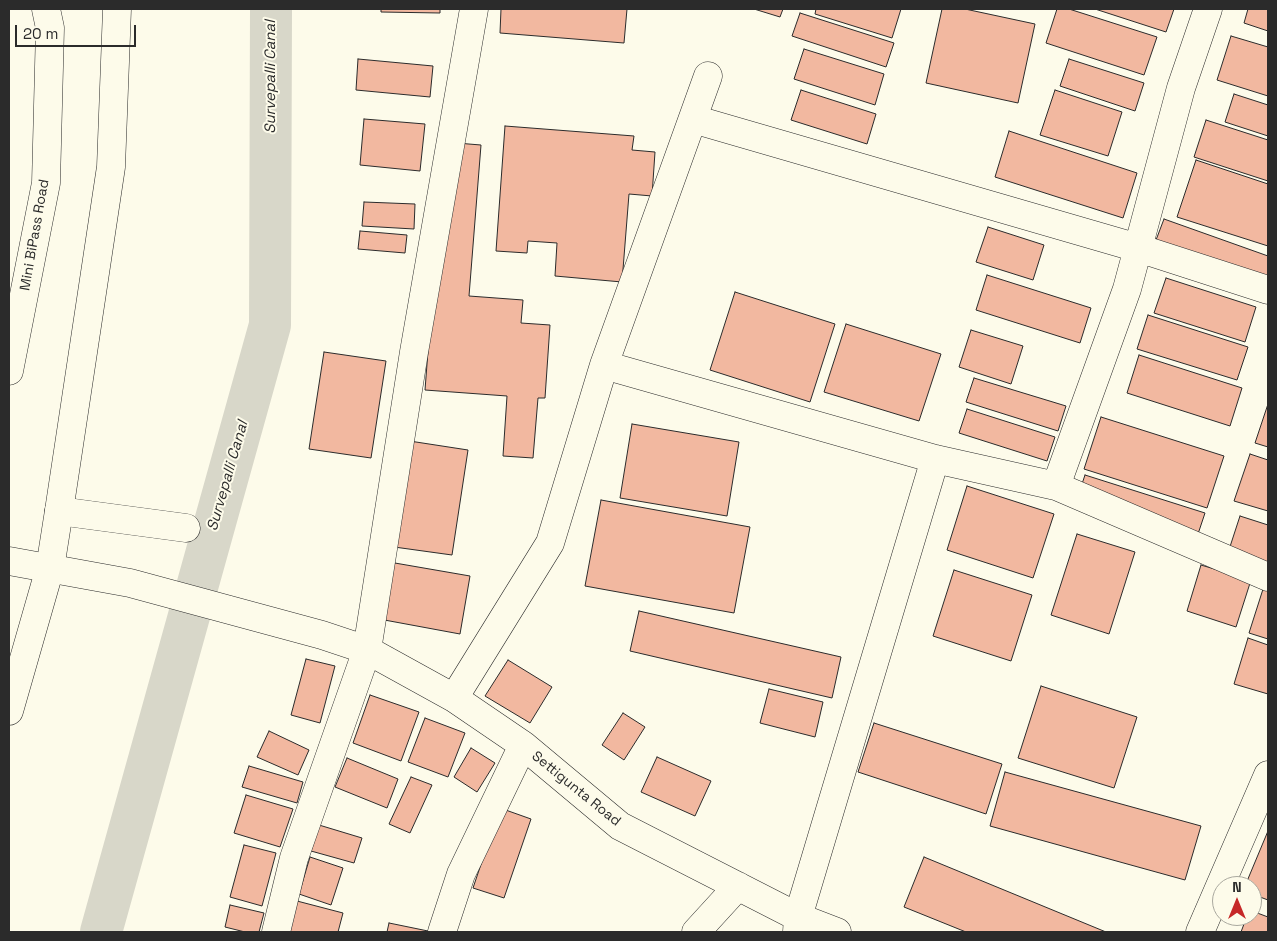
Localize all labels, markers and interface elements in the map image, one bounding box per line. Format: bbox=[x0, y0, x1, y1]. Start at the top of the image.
scale bar bbox=[18, 15, 139, 47]
water label: Survepalli Canal bbox=[262, 20, 280, 134]
text: 20 m bbox=[23, 24, 58, 43]
street label: Mini BiPass Road bbox=[17, 178, 53, 292]
water label: Survepalli Canal bbox=[204, 419, 252, 533]
street label: Settigunta Road bbox=[528, 748, 624, 830]
north arrow bbox=[1212, 876, 1262, 926]
text: N bbox=[1232, 878, 1242, 896]

